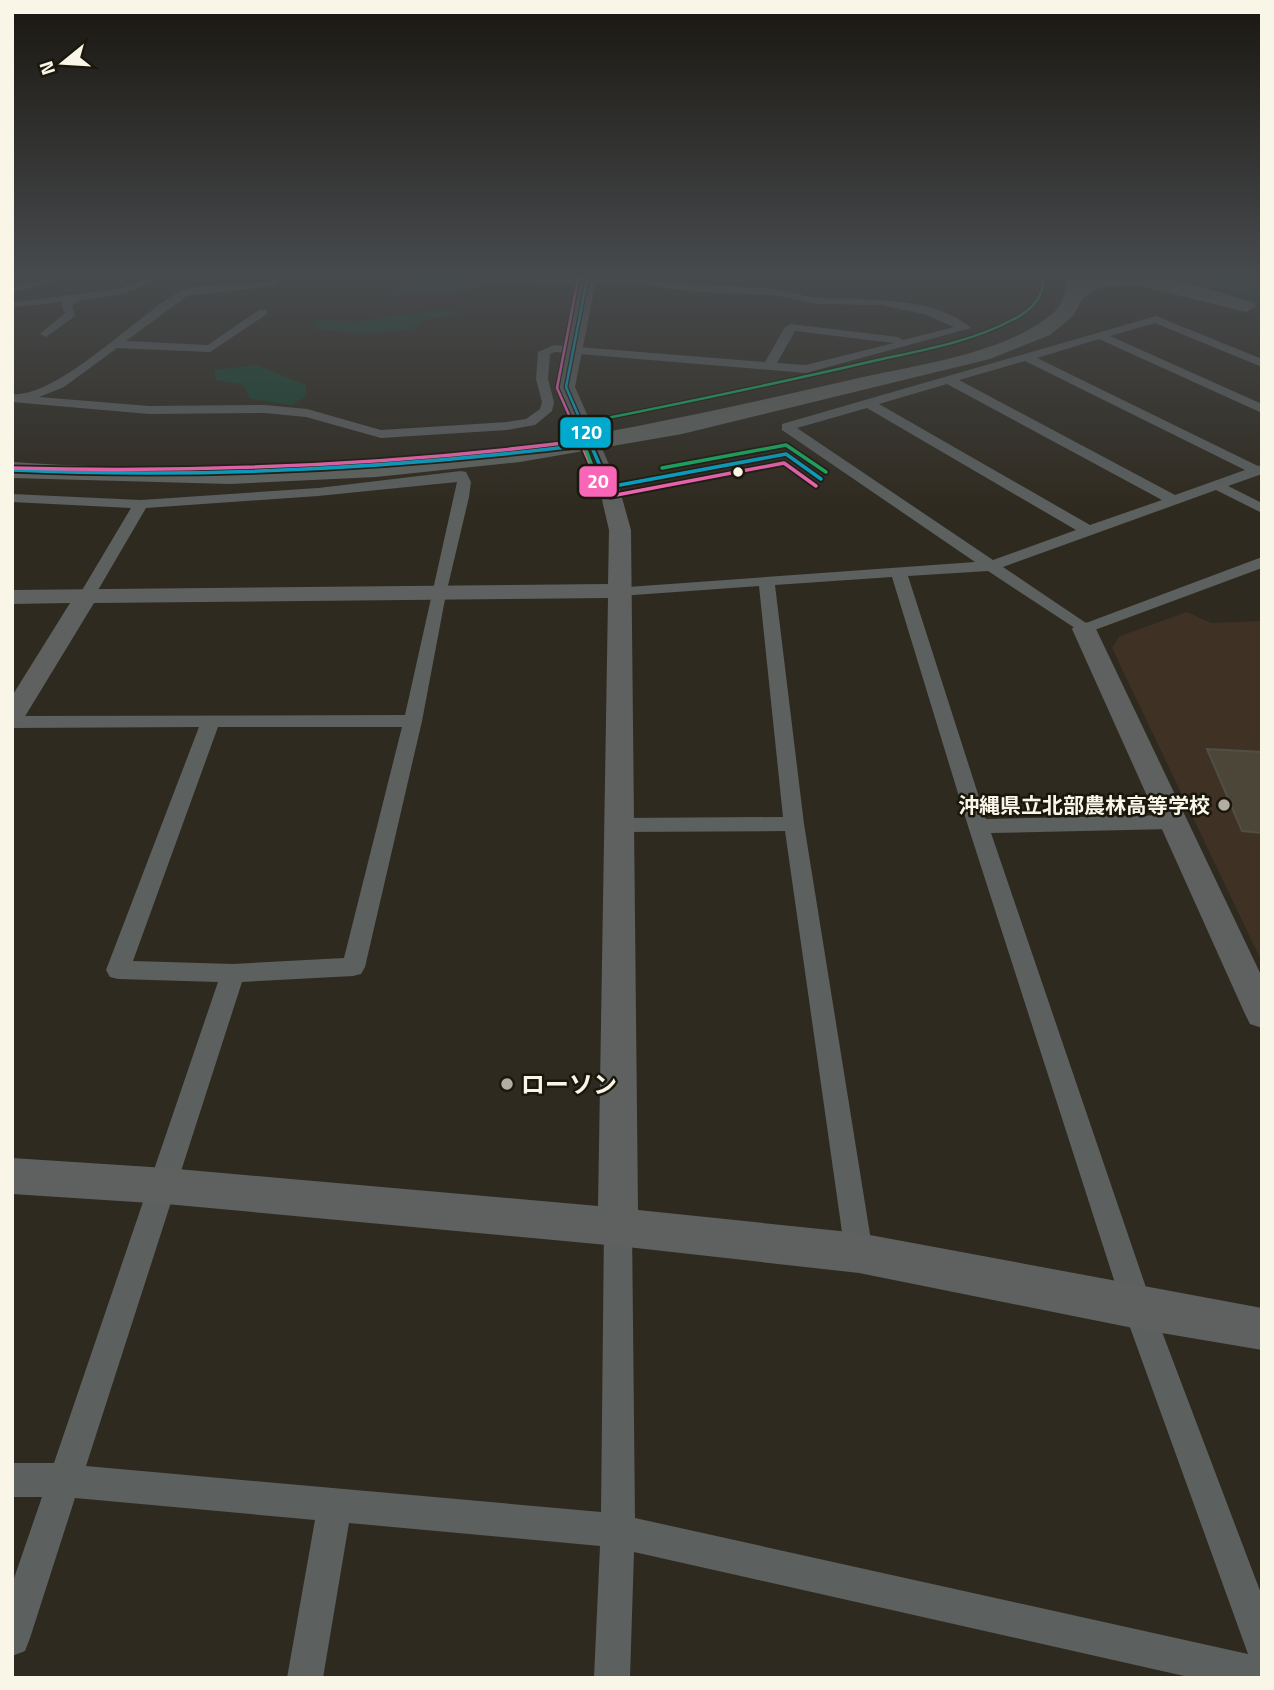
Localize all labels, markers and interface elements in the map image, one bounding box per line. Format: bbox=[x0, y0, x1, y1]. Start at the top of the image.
north arrow bbox=[28, 28, 98, 98]
text: N bbox=[31, 58, 62, 79]
line badge: 120 bbox=[559, 416, 612, 449]
text: 120 bbox=[570, 417, 602, 446]
line badge: 20 bbox=[578, 465, 618, 498]
unlabelled marker bbox=[731, 465, 745, 479]
text: 20 bbox=[587, 466, 609, 495]
place label: 沖縄県立北部農林高等学校 bbox=[958, 789, 1210, 821]
marker: 沖縄県立北部農林高等学校 bbox=[1216, 797, 1232, 813]
place label: ローソン bbox=[521, 1066, 617, 1102]
marker: ローソン bbox=[499, 1076, 515, 1092]

